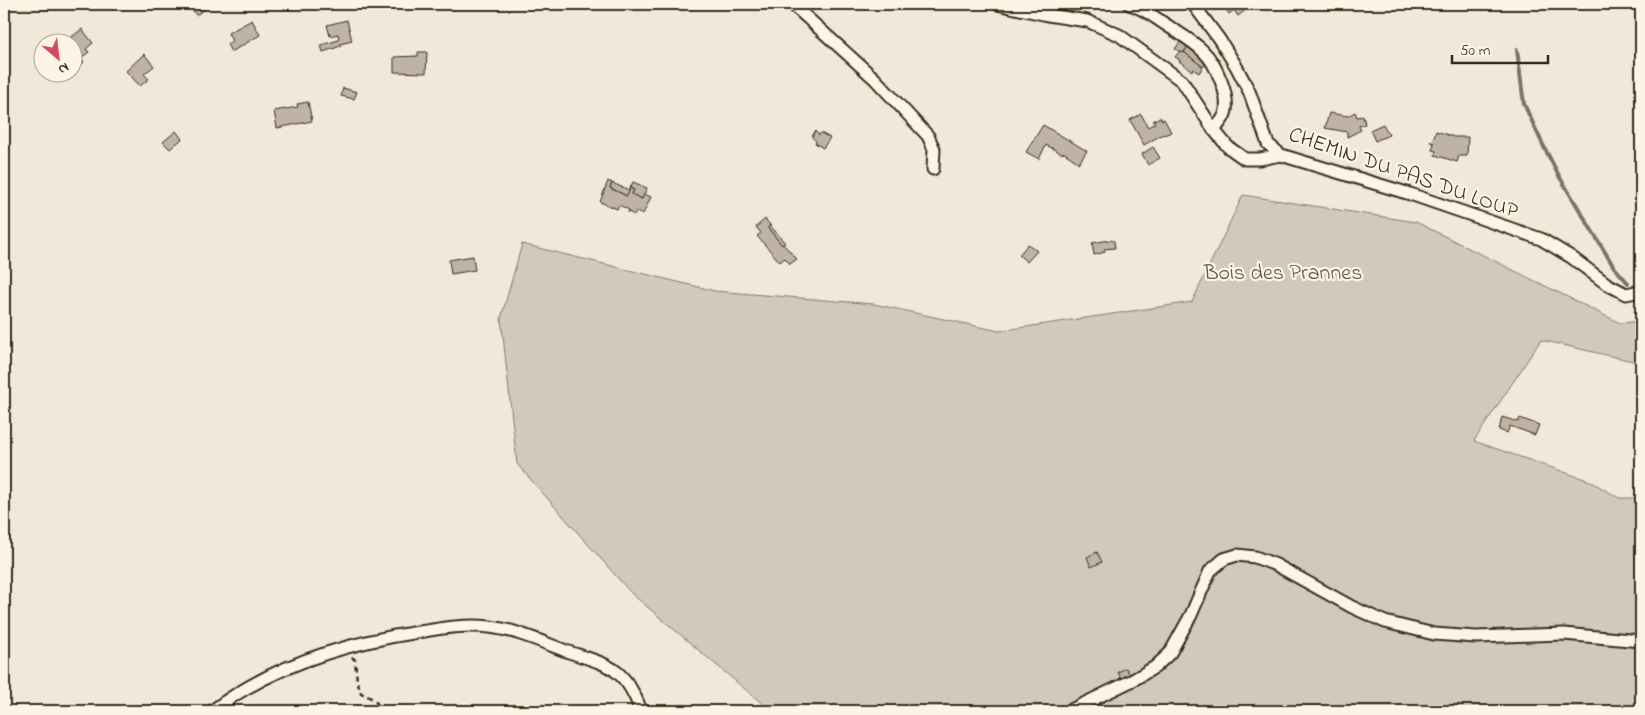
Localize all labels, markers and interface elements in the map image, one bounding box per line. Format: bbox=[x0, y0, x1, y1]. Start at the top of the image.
north arrow bbox=[32, 32, 82, 82]
scale bar bbox=[1452, 32, 1549, 64]
text: 50 m bbox=[1460, 40, 1491, 62]
text: N bbox=[54, 57, 73, 80]
street label: CHEMIN DU PAS DU LOUP bbox=[1284, 120, 1523, 228]
park label: Bois des Prannes bbox=[1203, 258, 1362, 290]

